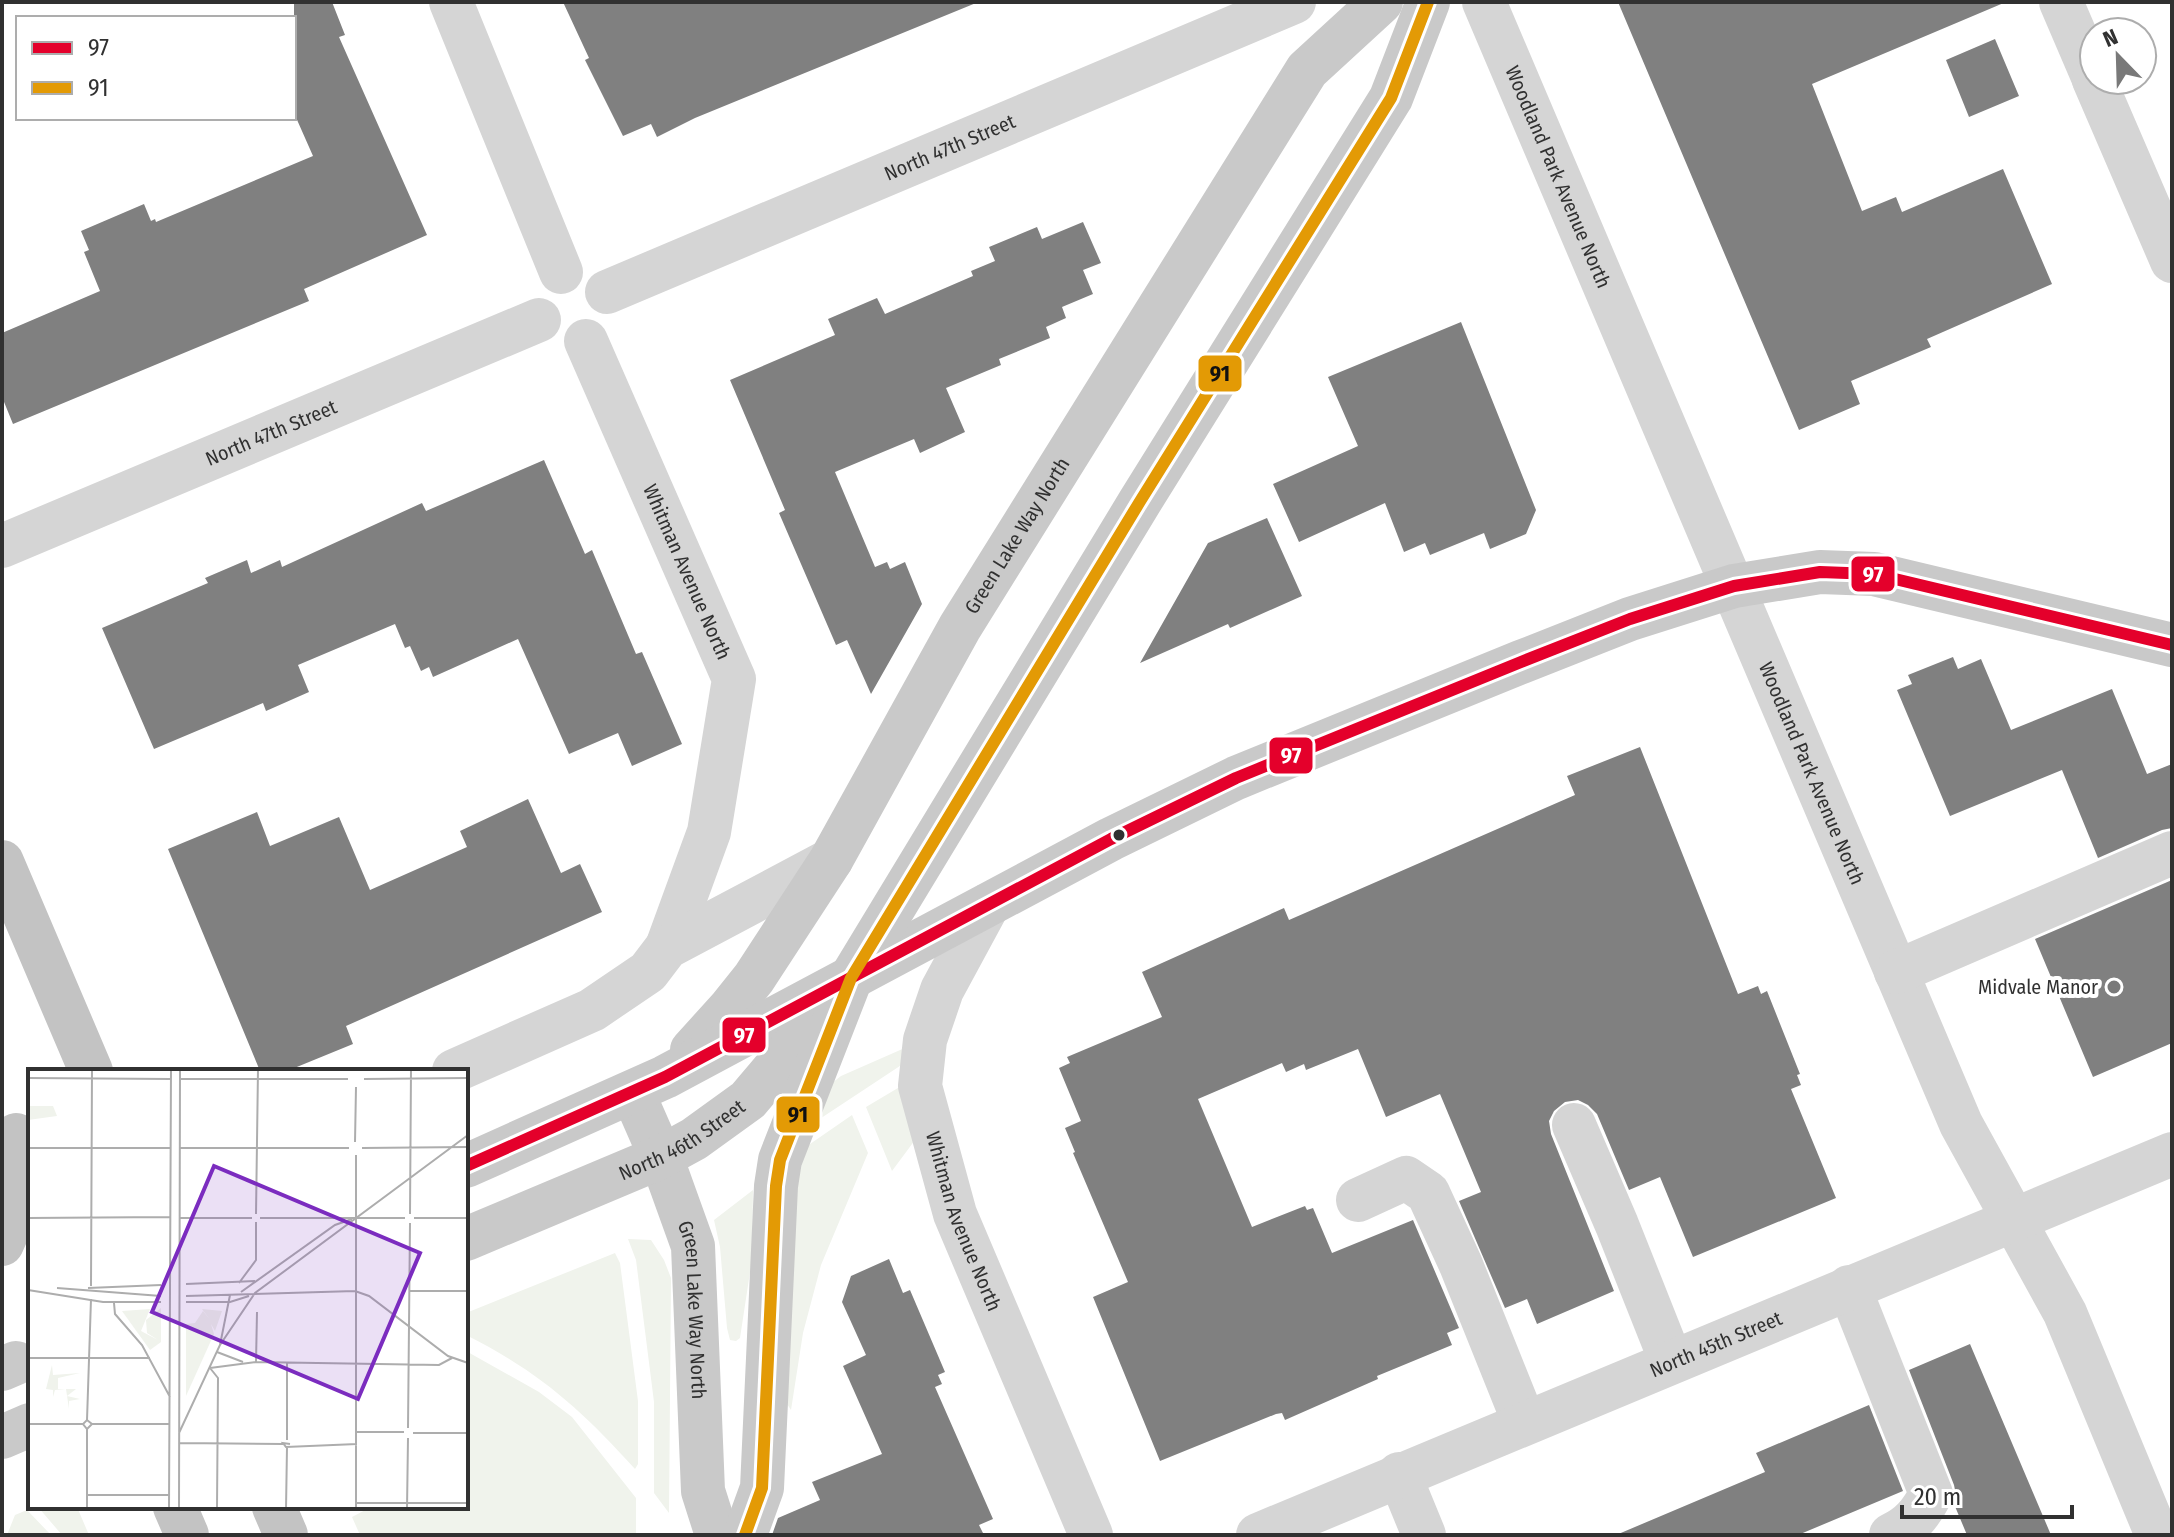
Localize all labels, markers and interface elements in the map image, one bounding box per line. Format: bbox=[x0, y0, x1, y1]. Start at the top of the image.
legend bbox=[16, 16, 296, 120]
north arrow bbox=[2078, 16, 2158, 96]
text: N bbox=[2099, 23, 2122, 53]
text: 97 bbox=[88, 34, 109, 62]
street label: Woodland Park Avenue North bbox=[1500, 62, 1616, 292]
text: 91 bbox=[88, 74, 109, 102]
street label: North 47th Street bbox=[881, 109, 1019, 186]
line badge: 91 bbox=[1197, 354, 1243, 393]
text: 91 bbox=[1210, 360, 1230, 387]
street label: North 47th Street bbox=[202, 394, 341, 471]
street label: Green Lake Way North bbox=[959, 453, 1075, 618]
street label: Whitman Avenue North bbox=[638, 480, 736, 663]
line badge: 97 bbox=[1850, 555, 1896, 593]
text: 97 bbox=[1863, 561, 1884, 588]
street label: Woodland Park Avenue North bbox=[1754, 658, 1870, 888]
line badge: 97 bbox=[1268, 736, 1314, 775]
text: 97 bbox=[1281, 742, 1302, 769]
unlabelled marker bbox=[1111, 827, 1127, 843]
place label: Midvale Manor bbox=[1978, 975, 2098, 999]
marker: Midvale Manor bbox=[2105, 978, 2123, 996]
line badge: 97 bbox=[721, 1016, 767, 1054]
text: 97 bbox=[734, 1022, 755, 1049]
inset map bbox=[28, 1069, 468, 1509]
street label: North 46th Street bbox=[615, 1094, 750, 1185]
line badge: 91 bbox=[775, 1095, 821, 1134]
text: 91 bbox=[788, 1101, 808, 1128]
street label: Whitman Avenue North bbox=[921, 1129, 1007, 1315]
street label: Green Lake Way North bbox=[673, 1217, 711, 1400]
street label: North 45th Street bbox=[1646, 1306, 1786, 1382]
scale bar bbox=[1902, 1469, 2072, 1519]
text: 20 m bbox=[1914, 1483, 1961, 1511]

